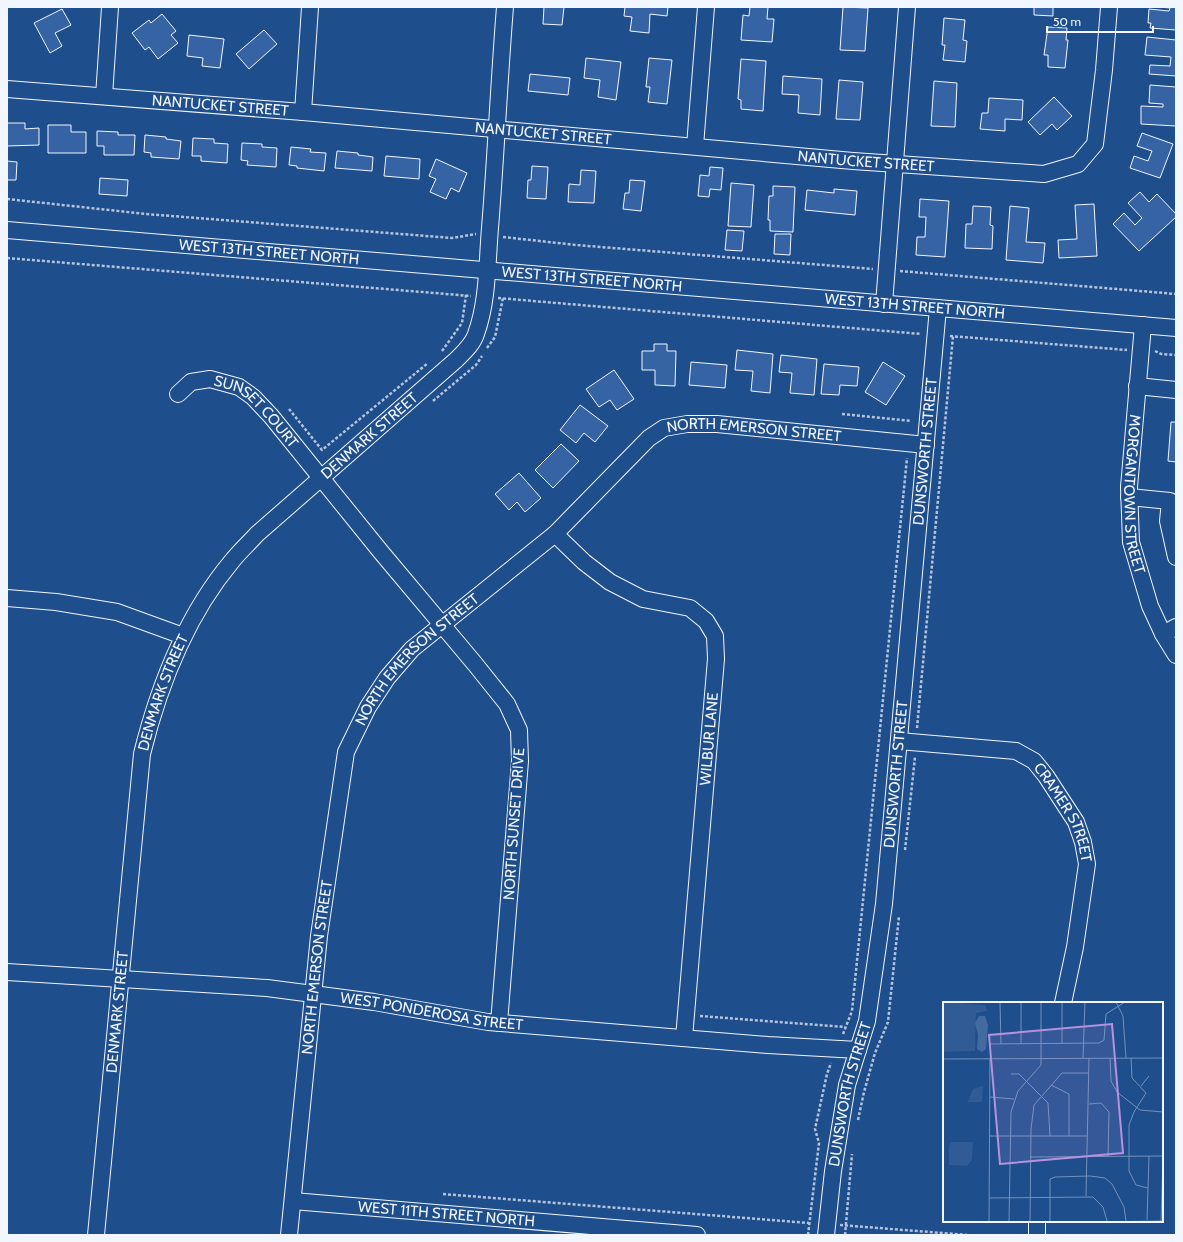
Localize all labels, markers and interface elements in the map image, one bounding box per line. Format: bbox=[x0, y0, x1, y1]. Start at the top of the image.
scale bar bbox=[1047, 8, 1153, 34]
text: 50 m bbox=[1053, 14, 1081, 29]
street label: NANTUCKET STREET bbox=[151, 91, 289, 120]
street label: NANTUCKET STREET bbox=[474, 118, 612, 148]
street label: NANTUCKET STREET bbox=[797, 147, 935, 176]
street label: WEST 13TH STREET NORTH bbox=[178, 235, 360, 269]
street label: WEST 13TH STREET NORTH bbox=[501, 263, 683, 296]
street label: WEST 13TH STREET NORTH bbox=[824, 290, 1006, 323]
street label: SUNSET COURT bbox=[212, 372, 302, 451]
street label: DUNSWORTH STREET bbox=[909, 377, 941, 526]
street label: DENMARK STREET bbox=[317, 389, 421, 483]
street label: MORGANTOWN STREET bbox=[1120, 414, 1149, 576]
street label: NORTH EMERSON STREET bbox=[665, 415, 842, 445]
street label: NORTH EMERSON STREET bbox=[351, 590, 482, 728]
street label: DENMARK STREET bbox=[134, 631, 192, 753]
street label: WILBUR LANE bbox=[696, 692, 722, 786]
street label: DUNSWORTH STREET bbox=[880, 700, 911, 849]
street label: NORTH SUNSET DRIVE bbox=[500, 747, 528, 901]
street label: CRAMER STREET bbox=[1030, 759, 1095, 863]
street label: NORTH EMERSON STREET bbox=[298, 879, 336, 1056]
street label: DENMARK STREET bbox=[103, 950, 132, 1074]
street label: WEST PONDEROSA STREET bbox=[339, 989, 524, 1034]
inset map bbox=[943, 1002, 1163, 1222]
street label: DUNSWORTH STREET bbox=[825, 1020, 875, 1168]
street label: WEST 11TH STREET NORTH bbox=[357, 1197, 536, 1230]

